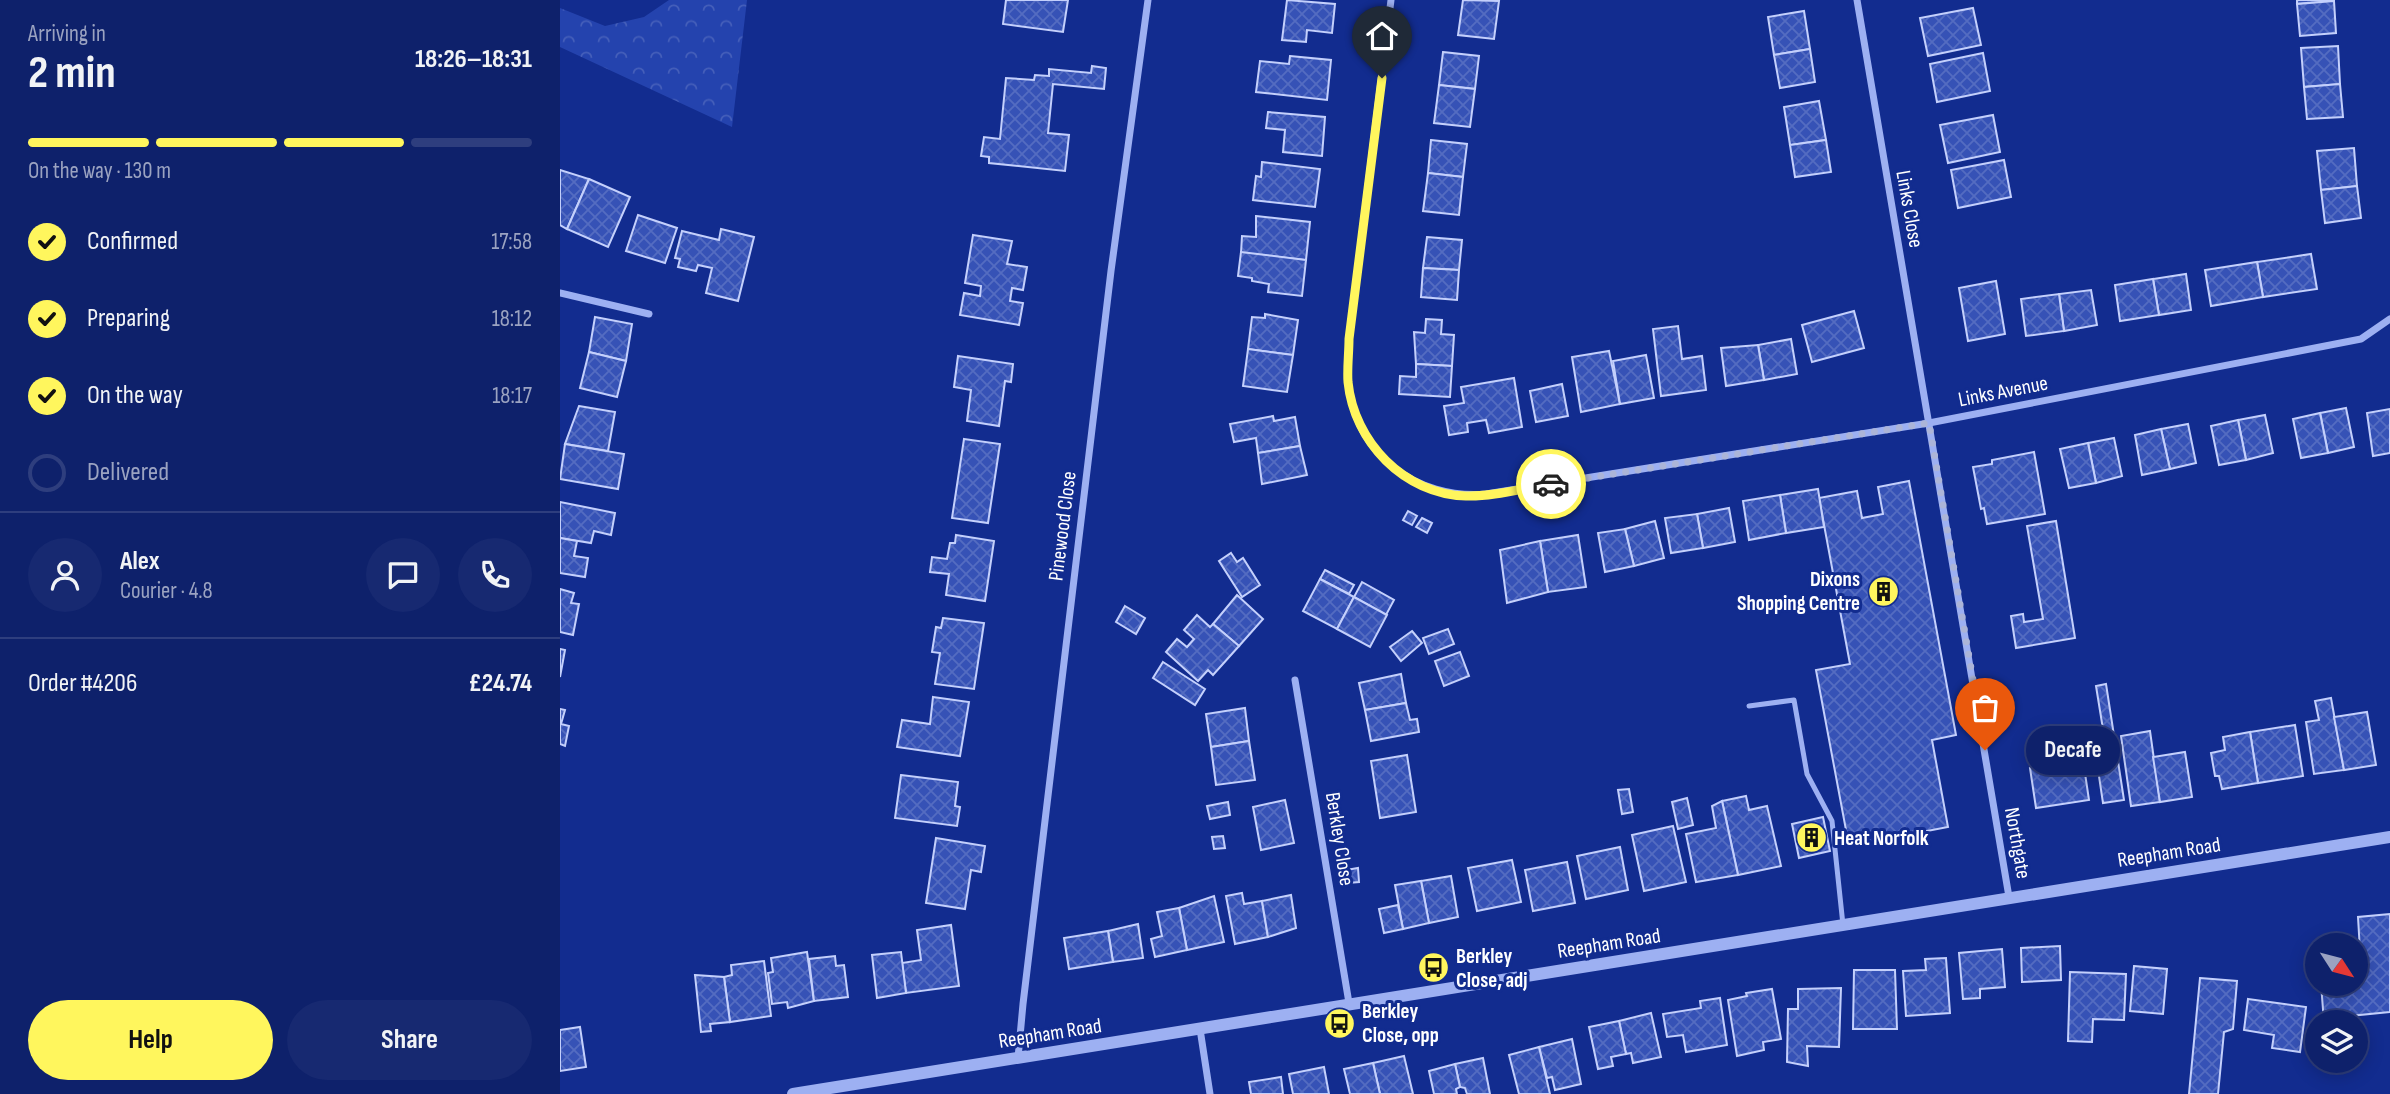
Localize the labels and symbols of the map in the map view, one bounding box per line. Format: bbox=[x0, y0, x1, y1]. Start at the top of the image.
pin bbox=[1352, 6, 1412, 78]
street label: Links Close bbox=[1890, 168, 1929, 250]
street label: Links Avenue bbox=[1956, 371, 2050, 412]
courier bbox=[1516, 449, 1586, 519]
street label: Pinewood Close bbox=[1043, 470, 1082, 582]
place label: Dixons Shopping Centre bbox=[1737, 567, 1860, 616]
building icon: Dixons Shopping Centre bbox=[1866, 574, 1900, 608]
pin bbox=[1955, 678, 2015, 750]
callout: Decafe bbox=[2027, 726, 2122, 774]
street label: Berkley Close bbox=[1320, 791, 1359, 888]
street label: Northgate bbox=[1999, 805, 2036, 881]
building icon: Heat Norfolk bbox=[1794, 821, 1828, 855]
place label: Heat Norfolk bbox=[1834, 826, 1929, 851]
street label: Reepham Road bbox=[2116, 832, 2222, 873]
street label: Reepham Road bbox=[1556, 923, 1662, 964]
north arrow bbox=[2305, 933, 2368, 996]
place label: Berkley Close, adj bbox=[1456, 944, 1527, 993]
bus stop icon: Berkley Close, adj bbox=[1416, 951, 1450, 985]
place label: Berkley Close, opp bbox=[1362, 999, 1439, 1048]
bus stop icon: Berkley Close, opp bbox=[1322, 1006, 1356, 1040]
street label: Reepham Road bbox=[997, 1013, 1103, 1054]

